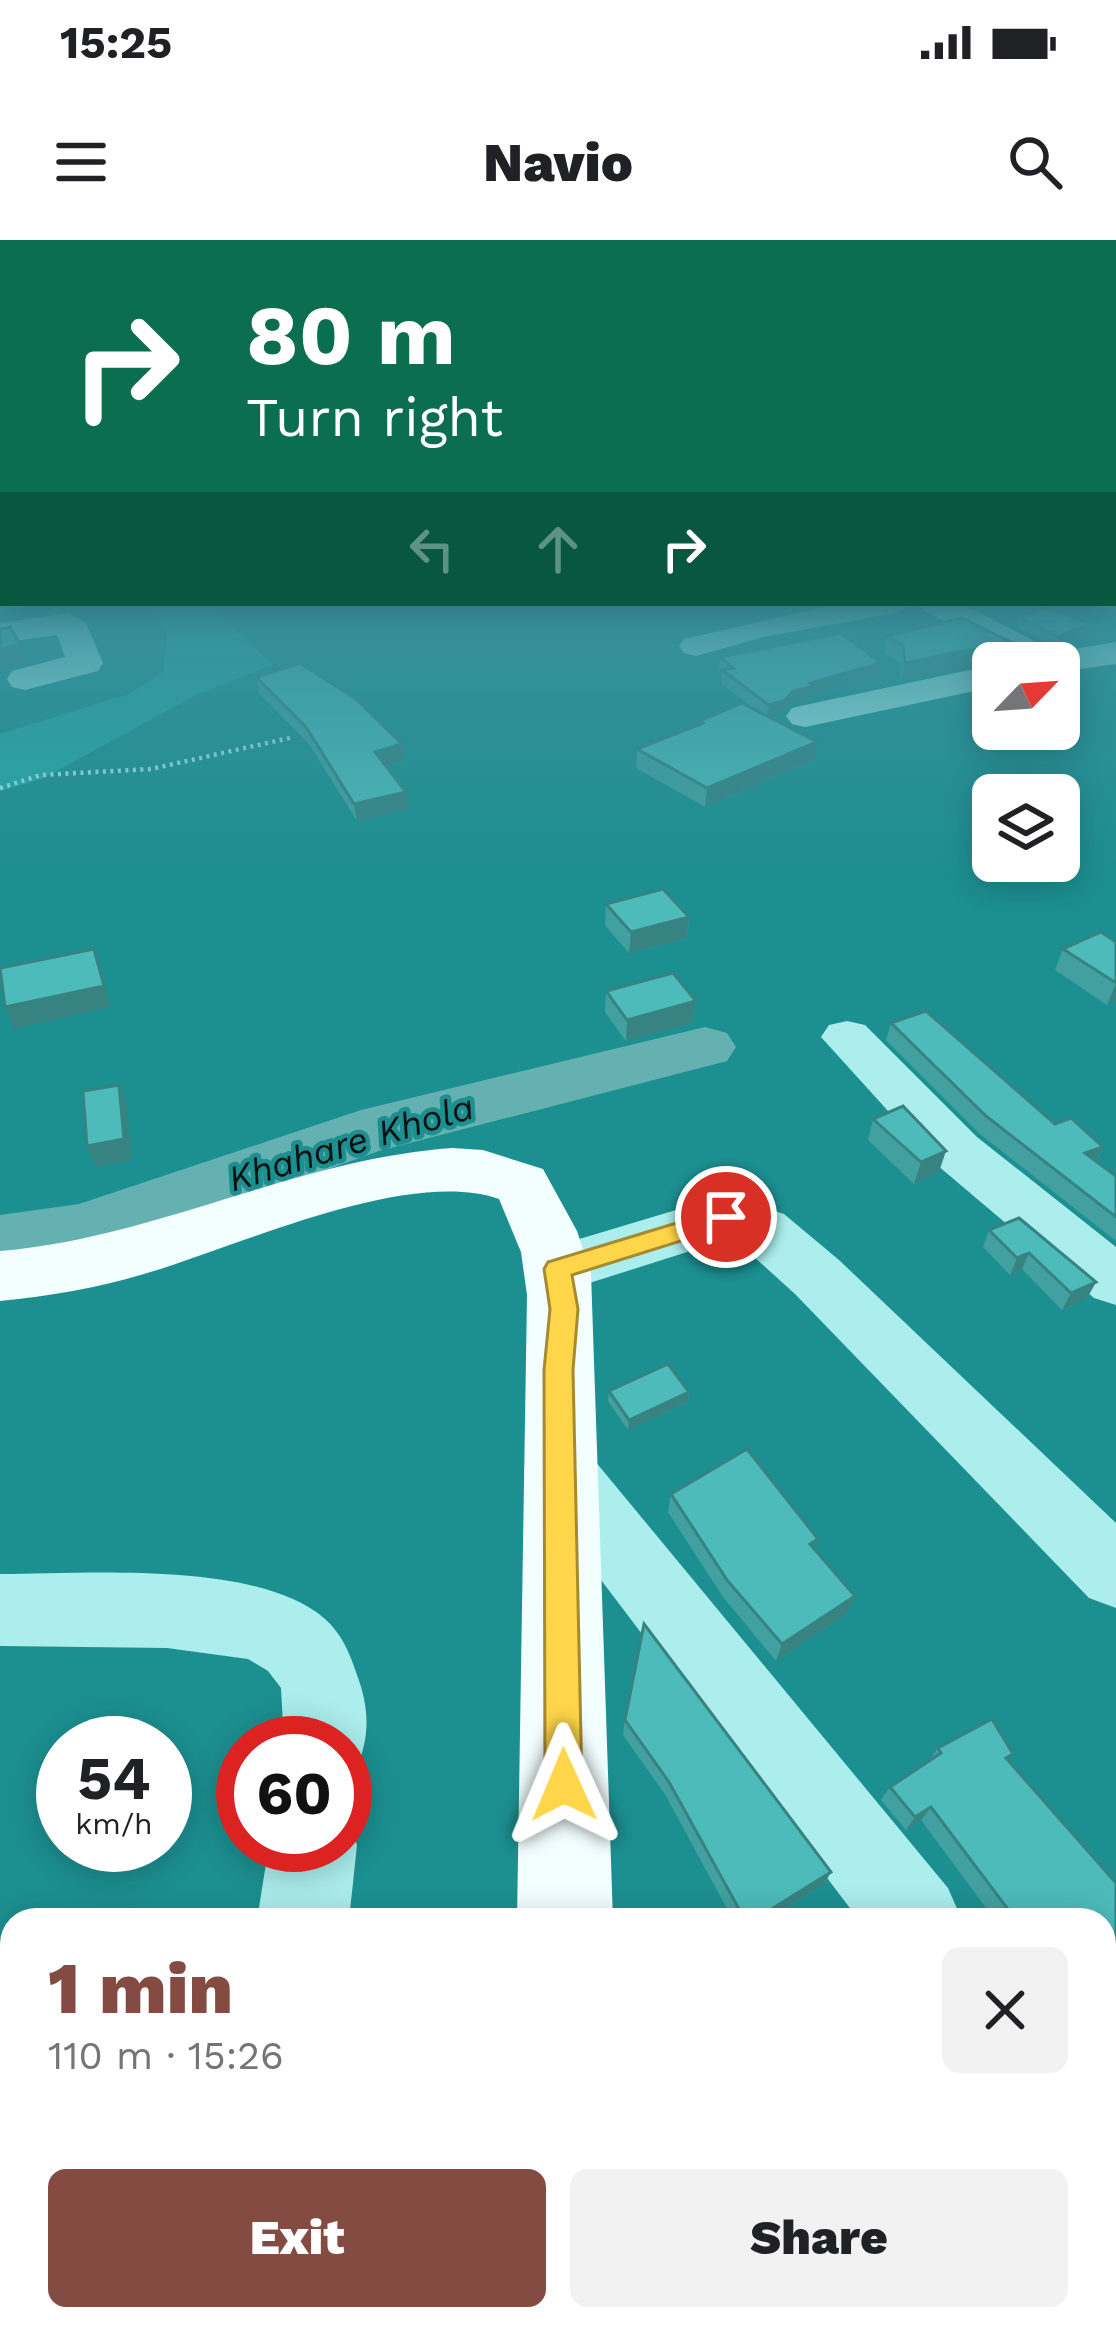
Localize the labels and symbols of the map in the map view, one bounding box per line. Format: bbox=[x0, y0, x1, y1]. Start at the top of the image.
north arrow bbox=[972, 642, 1080, 750]
water label: Khahare Khola bbox=[223, 1086, 479, 1200]
pin bbox=[675, 1166, 777, 1268]
speed limit sign: 60 bbox=[216, 1716, 372, 1872]
position arrow bbox=[501, 1722, 627, 1848]

